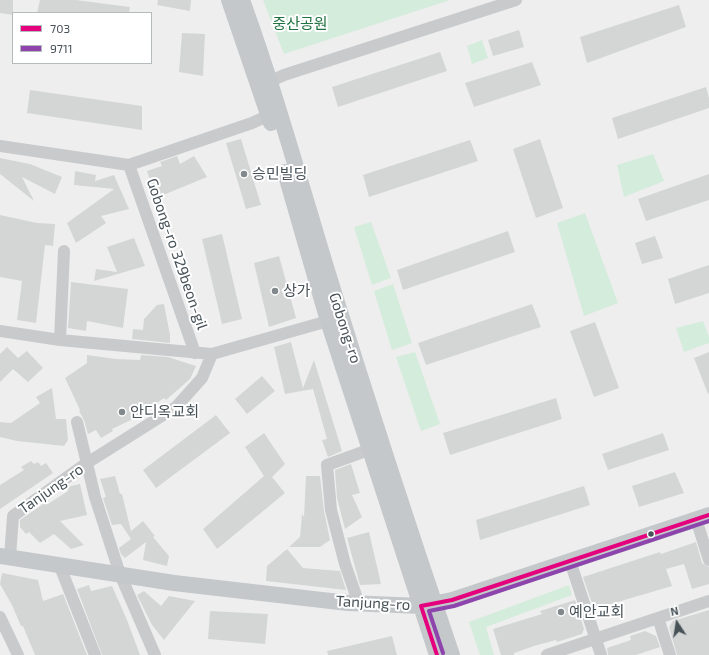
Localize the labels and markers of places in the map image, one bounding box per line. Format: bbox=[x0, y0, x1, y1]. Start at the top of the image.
place label: 승민빌딩 bbox=[252, 165, 307, 183]
marker: 승민빌딩 bbox=[239, 169, 249, 179]
place label: 상가 bbox=[283, 282, 311, 300]
marker: 상가 bbox=[270, 286, 280, 296]
place label: 안디옥교회 bbox=[130, 403, 199, 421]
marker: 안디옥교회 bbox=[117, 407, 127, 417]
unlabelled marker bbox=[646, 529, 656, 539]
place label: 예안교회 bbox=[569, 603, 624, 621]
marker: 예안교회 bbox=[556, 607, 566, 617]

